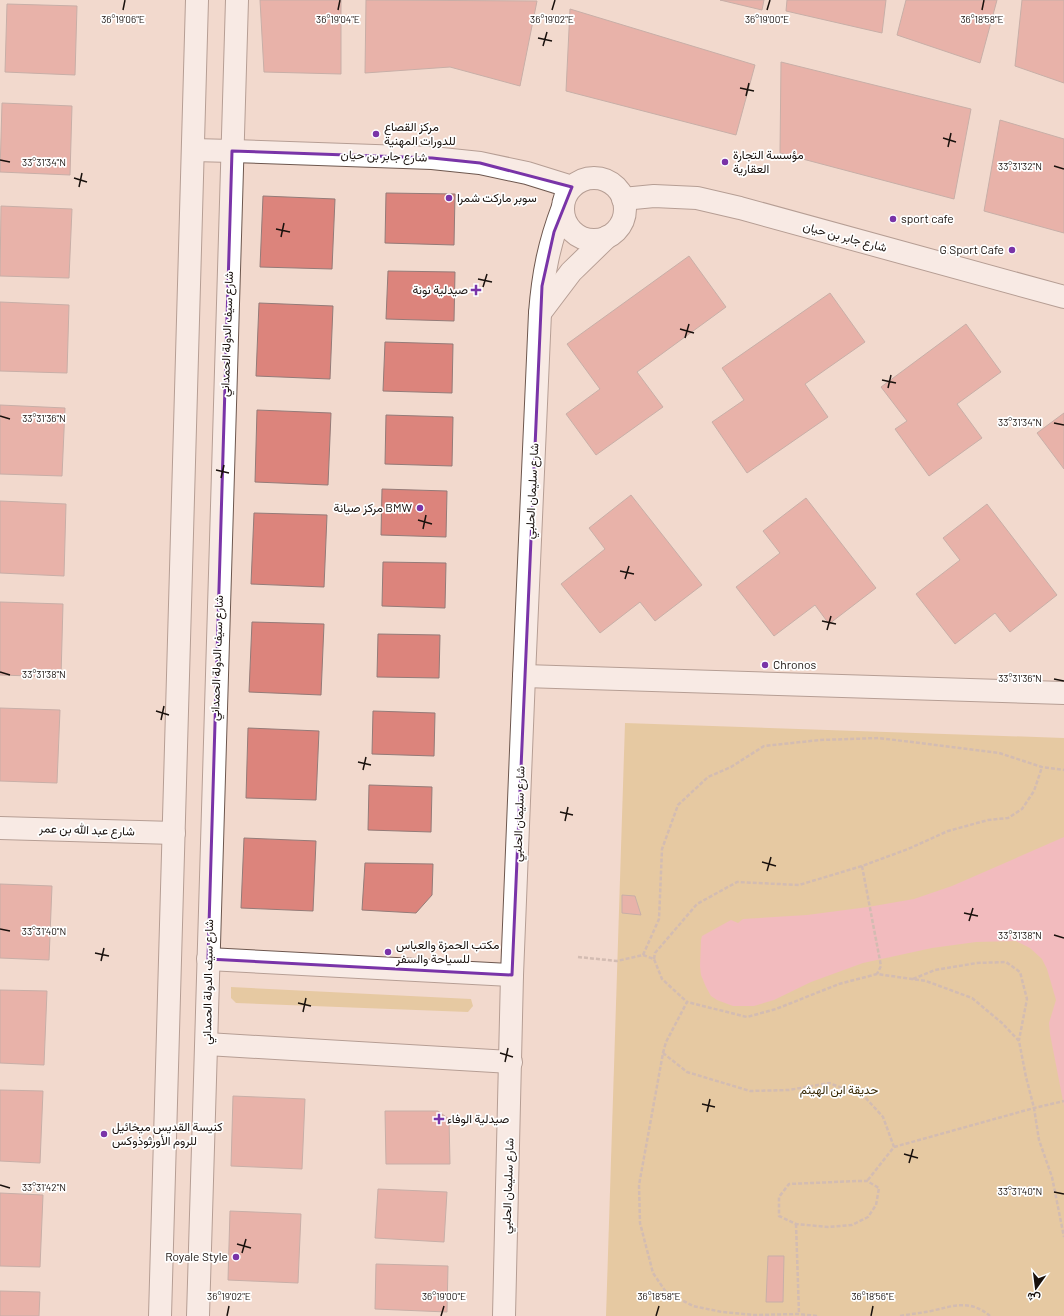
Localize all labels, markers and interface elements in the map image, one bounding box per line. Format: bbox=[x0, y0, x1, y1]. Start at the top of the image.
text: 36°19'06"E bbox=[101, 13, 145, 25]
text: 36°19'04"E bbox=[316, 13, 360, 25]
text: 36°19'02"E bbox=[530, 13, 574, 25]
text: 36°19'00"E bbox=[745, 13, 789, 25]
text: 36°18'58"E bbox=[960, 13, 1004, 25]
place label: مركز القصاع للدورات المهنية bbox=[384, 119, 456, 149]
marker: مركز القصاع للدورات المهنية bbox=[371, 129, 381, 139]
street label: شارع جابر بن حيان bbox=[340, 146, 428, 167]
place label: مؤسسة التجارة العقارية bbox=[733, 147, 804, 177]
text: 33°31'34"N bbox=[22, 156, 66, 168]
marker: مؤسسة التجارة العقارية bbox=[720, 157, 730, 167]
text: 33°31'32"N bbox=[998, 160, 1042, 172]
place label: سوبر ماركت شمرا bbox=[457, 190, 537, 206]
marker: سوبر ماركت شمرا bbox=[444, 193, 454, 203]
place label: sport cafe bbox=[901, 211, 954, 225]
marker: sport cafe bbox=[888, 214, 898, 224]
street label: شارع جابر بن حيان bbox=[801, 218, 889, 257]
place label: G Sport Cafe bbox=[939, 242, 1004, 256]
marker: G Sport Cafe bbox=[1007, 245, 1017, 255]
street label: شارع سيف الدولة الحمداني bbox=[217, 271, 239, 397]
place label: صيدلية نونة bbox=[412, 282, 468, 298]
marker: صيدلية نونة bbox=[471, 285, 481, 295]
text: 33°31'36"N bbox=[22, 412, 66, 424]
text: 33°31'34"N bbox=[998, 416, 1042, 428]
street label: شارع سليمان الحلبي bbox=[521, 443, 544, 539]
place label: مركز صيانة BMW bbox=[333, 500, 412, 516]
marker: مركز صيانة BMW bbox=[415, 503, 425, 513]
street label: شارع سيف الدولة الحمداني bbox=[207, 595, 229, 721]
place label: Chronos bbox=[773, 657, 817, 671]
marker: Chronos bbox=[760, 660, 770, 670]
text: 33°31'38"N bbox=[22, 668, 66, 680]
text: 33°31'36"N bbox=[998, 672, 1042, 684]
street label: شارع سليمان الحلبي bbox=[509, 766, 531, 862]
street label: شارع عبد الله بن عمر bbox=[38, 820, 135, 841]
street label: شارع سيف الدولة الحمداني bbox=[199, 919, 219, 1045]
text: 33°31'40"N bbox=[22, 925, 66, 937]
text: 33°31'38"N bbox=[998, 929, 1042, 941]
place label: مكتب الحمزة والعباس للسياحة والسفر bbox=[395, 937, 499, 967]
marker: مكتب الحمزة والعباس للسياحة والسفر bbox=[383, 947, 393, 957]
park label: حديقة ابن الهيثم bbox=[800, 1082, 878, 1098]
place label: صيدلية الوفاء bbox=[447, 1111, 509, 1127]
marker: صيدلية الوفاء bbox=[434, 1114, 444, 1124]
place label: كنيسة القديس ميخائيل للروم الأورثوذوكس bbox=[112, 1119, 223, 1149]
marker: كنيسة القديس ميخائيل للروم الأورثوذوكس bbox=[99, 1129, 109, 1139]
street label: شارع سليمان الحلبي bbox=[498, 1138, 520, 1234]
text: 33°31'42"N bbox=[22, 1181, 66, 1193]
text: 33°31'40"N bbox=[998, 1185, 1042, 1197]
place label: Royale Style bbox=[165, 1249, 228, 1263]
marker: Royale Style bbox=[231, 1252, 241, 1262]
north arrow bbox=[1016, 1268, 1056, 1308]
text: ش bbox=[1025, 1289, 1042, 1306]
text: 36°19'02"E bbox=[207, 1290, 251, 1302]
text: 36°19'00"E bbox=[422, 1290, 466, 1302]
text: 36°18'58"E bbox=[637, 1290, 681, 1302]
text: 36°18'56"E bbox=[851, 1290, 895, 1302]

